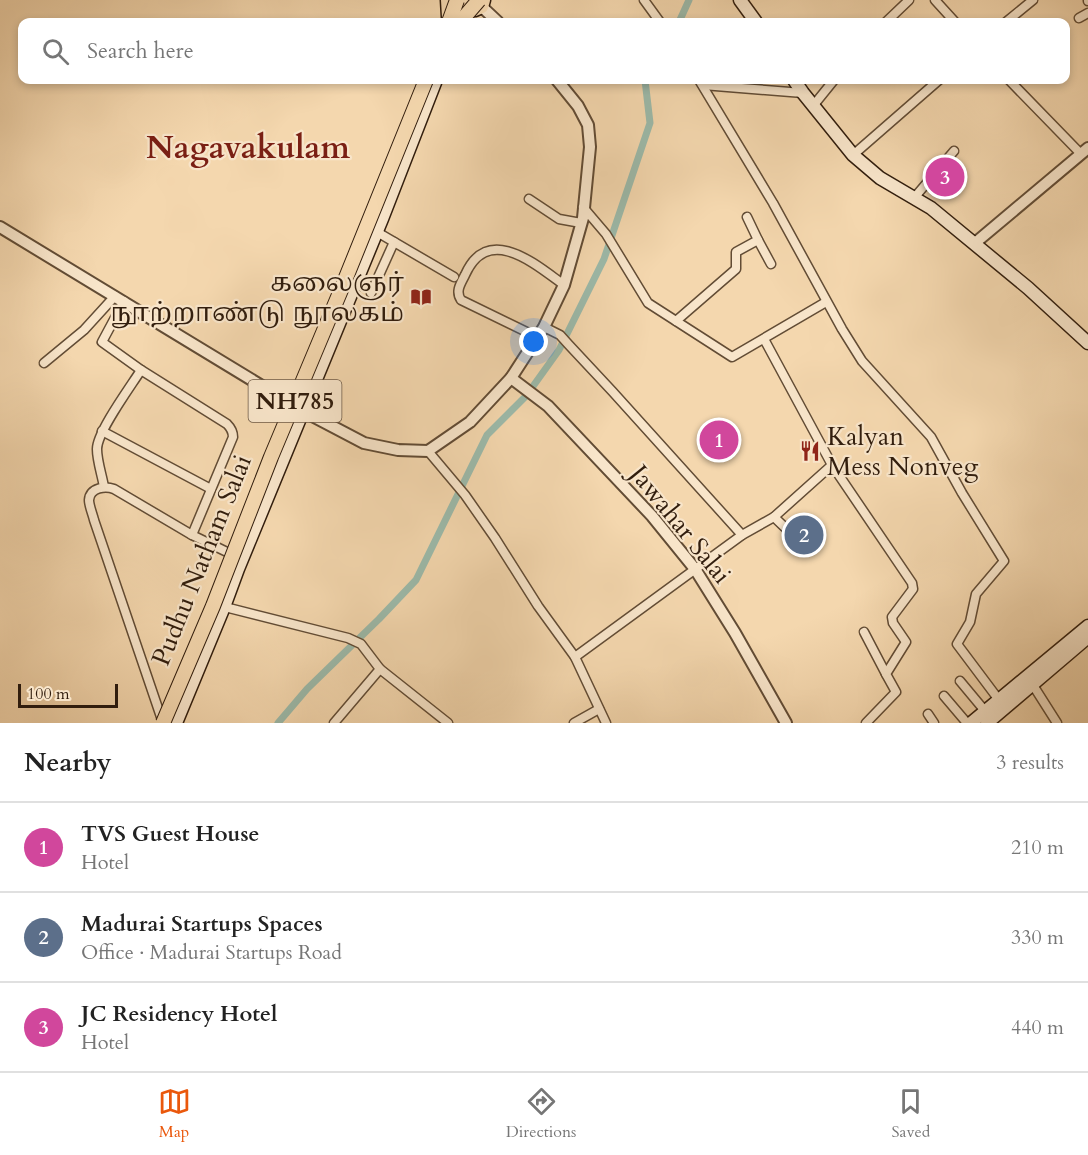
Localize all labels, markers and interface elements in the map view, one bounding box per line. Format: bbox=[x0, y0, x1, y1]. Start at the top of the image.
search box bbox=[18, 18, 1070, 84]
icon: search bbox=[39, 35, 72, 68]
text: Search here bbox=[87, 36, 194, 66]
district label: Nagavakulam bbox=[146, 126, 350, 170]
pin: 3 bbox=[926, 154, 964, 200]
place label: கலைஞர் நூற்றாண்டு நூலகம் bbox=[110, 265, 404, 330]
library icon: கலைஞர் நூற்றாண்டு நூலகம் bbox=[409, 285, 433, 309]
your location bbox=[519, 327, 548, 356]
road number: NH785 bbox=[248, 380, 342, 422]
pin: 1 bbox=[700, 418, 738, 462]
place label: Kalyan Mess Nonveg bbox=[827, 419, 979, 484]
restaurant icon: Kalyan Mess Nonveg bbox=[798, 439, 822, 463]
street label: Pudhu Natham Salai bbox=[143, 450, 260, 671]
street label: Jawahar Salai bbox=[619, 454, 739, 591]
pin: 2 bbox=[784, 512, 824, 558]
scale bar bbox=[18, 681, 118, 708]
text: 100 m bbox=[27, 683, 69, 705]
text: Nearby bbox=[24, 745, 112, 780]
text: 3 results bbox=[996, 749, 1064, 776]
text: TVS Guest House bbox=[81, 819, 260, 849]
text: 1 bbox=[38, 834, 49, 861]
text: 210 m bbox=[1011, 834, 1064, 861]
text: Hotel bbox=[81, 849, 129, 876]
text: Madurai Startups Spaces bbox=[81, 909, 323, 939]
text: 2 bbox=[38, 924, 49, 951]
text: 330 m bbox=[1011, 924, 1064, 951]
text: Office · Madurai Startups Road bbox=[81, 939, 342, 966]
text: JC Residency Hotel bbox=[81, 999, 277, 1029]
text: 3 bbox=[38, 1014, 49, 1041]
text: 440 m bbox=[1011, 1014, 1064, 1041]
text: Hotel bbox=[81, 1029, 129, 1056]
tab: Map bbox=[158, 1085, 191, 1143]
tab: Directions bbox=[506, 1085, 576, 1143]
tab: Saved bbox=[892, 1085, 930, 1143]

